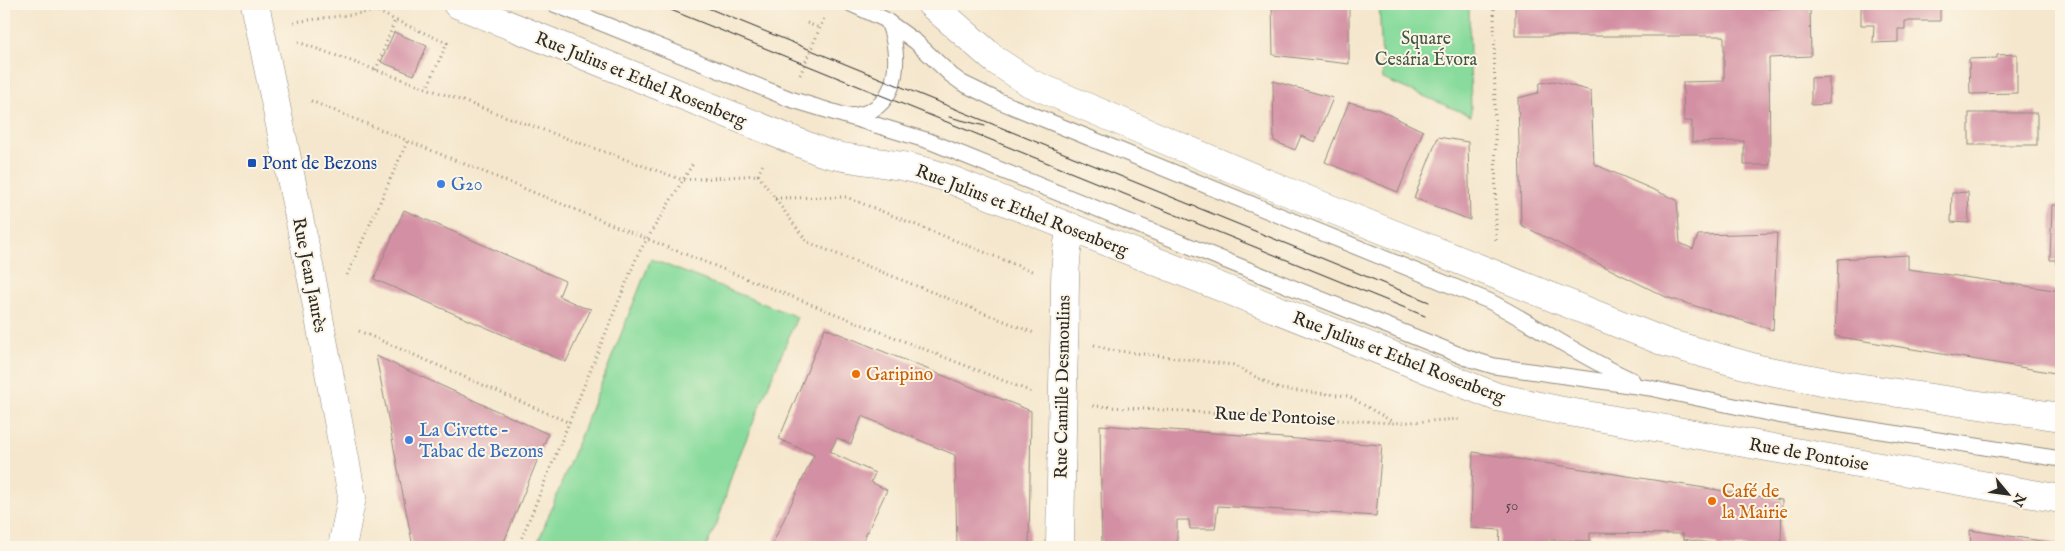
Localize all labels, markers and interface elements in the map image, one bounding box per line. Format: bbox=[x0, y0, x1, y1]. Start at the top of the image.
street label: Rue Julius et Ethel Rosenberg bbox=[531, 27, 750, 133]
park label: Square Cesária Évora bbox=[1375, 28, 1478, 72]
place label: Pont de Bezons bbox=[262, 153, 377, 176]
marker: Pont de Bezons bbox=[246, 157, 258, 169]
street label: Rue Julius et Ethel Rosenberg bbox=[912, 160, 1131, 263]
place label: G20 bbox=[451, 174, 483, 197]
marker: G20 bbox=[435, 178, 447, 190]
street label: Rue Jean Jaurès bbox=[286, 216, 331, 335]
street label: Rue Camille Desmoulins bbox=[1050, 295, 1077, 479]
street label: Rue Julius et Ethel Rosenberg bbox=[1289, 307, 1508, 410]
place label: Garipino bbox=[866, 364, 934, 387]
marker: Garipino bbox=[850, 368, 862, 380]
street label: Rue de Pontoise bbox=[1214, 403, 1336, 432]
place label: La Civette – Tabac de Bezons bbox=[419, 420, 543, 464]
marker: La Civette – Tabac de Bezons bbox=[403, 434, 415, 446]
street label: Rue de Pontoise bbox=[1747, 434, 1870, 477]
north arrow bbox=[1982, 468, 2032, 518]
place label: Café de la Mairie bbox=[1722, 481, 1788, 525]
text: N bbox=[2008, 489, 2030, 509]
marker: Café de la Mairie bbox=[1706, 495, 1718, 507]
house number: 50 bbox=[1506, 496, 1518, 515]

